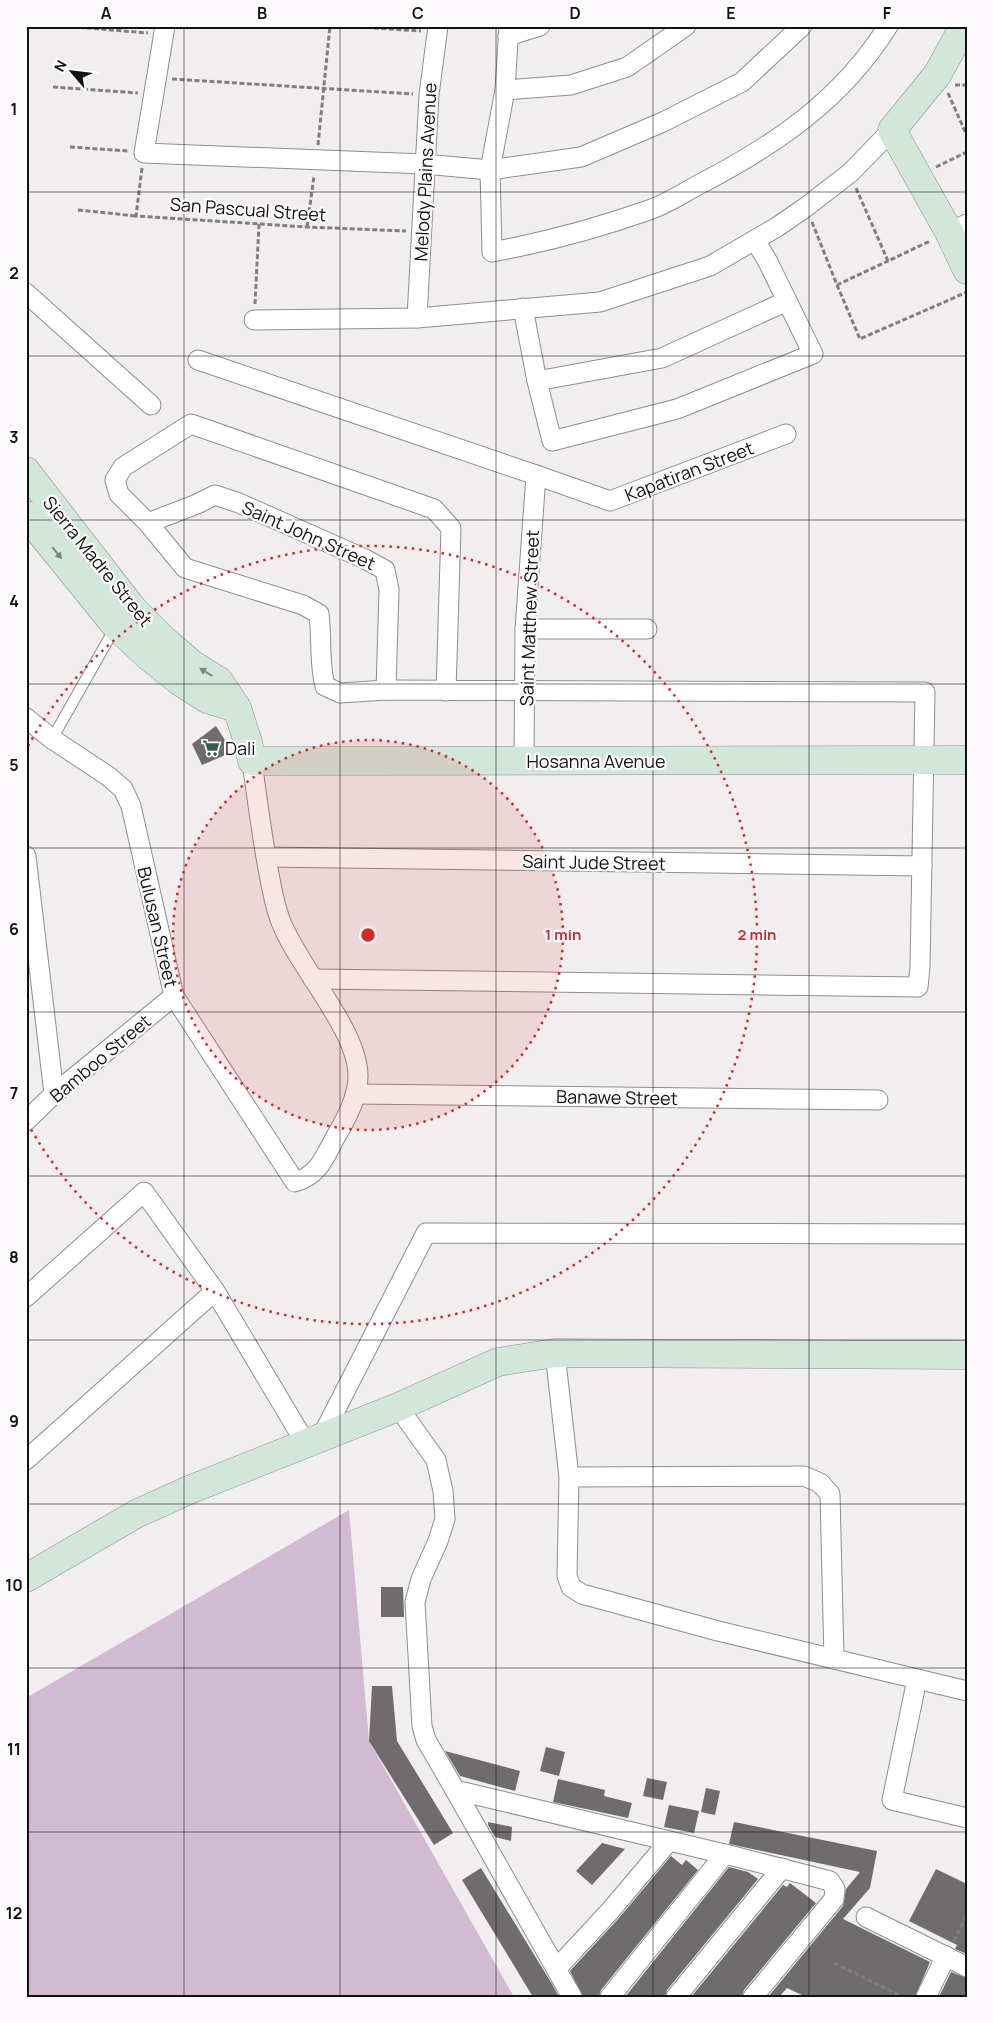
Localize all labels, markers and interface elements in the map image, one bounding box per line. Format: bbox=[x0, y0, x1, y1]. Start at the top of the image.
text: A bbox=[101, 2, 112, 24]
text: B bbox=[257, 2, 267, 24]
text: C bbox=[412, 2, 424, 24]
text: D bbox=[569, 2, 581, 24]
text: E bbox=[726, 2, 736, 24]
text: F bbox=[883, 2, 892, 24]
north arrow bbox=[48, 48, 98, 98]
text: N bbox=[49, 57, 71, 75]
street label: Melody Plains Avenue bbox=[408, 82, 442, 262]
text: 1 bbox=[10, 98, 18, 120]
street label: San Pascual Street bbox=[169, 192, 327, 226]
text: 2 bbox=[9, 262, 19, 284]
text: 3 bbox=[9, 426, 19, 448]
street label: Kapatiran Street bbox=[621, 435, 757, 507]
street label: Sierra Madre Street bbox=[38, 491, 158, 631]
street label: Saint John Street bbox=[239, 495, 379, 575]
street label: Saint Matthew Street bbox=[514, 529, 544, 707]
one-way arrow bbox=[51, 546, 62, 559]
text: 4 bbox=[9, 590, 19, 612]
one-way arrow bbox=[199, 668, 212, 677]
place label: Dali bbox=[225, 736, 256, 760]
supermarket icon: Dali bbox=[201, 738, 221, 758]
street label: Hosanna Avenue bbox=[527, 749, 665, 773]
text: 5 bbox=[9, 754, 19, 776]
street label: Saint Jude Street bbox=[522, 849, 666, 875]
street label: Bulusan Street bbox=[132, 864, 184, 990]
text: 6 bbox=[9, 918, 19, 940]
text: 1 min bbox=[545, 924, 581, 945]
text: 2 min bbox=[737, 924, 777, 945]
centre of rings bbox=[359, 926, 377, 944]
street label: Bamboo Street bbox=[45, 1009, 155, 1107]
text: 7 bbox=[10, 1082, 18, 1104]
street label: Banawe Street bbox=[556, 1084, 678, 1110]
text: 8 bbox=[9, 1246, 19, 1268]
text: 9 bbox=[9, 1410, 19, 1432]
text: 10 bbox=[5, 1574, 23, 1596]
text: 11 bbox=[7, 1738, 21, 1760]
text: 12 bbox=[6, 1902, 22, 1924]

